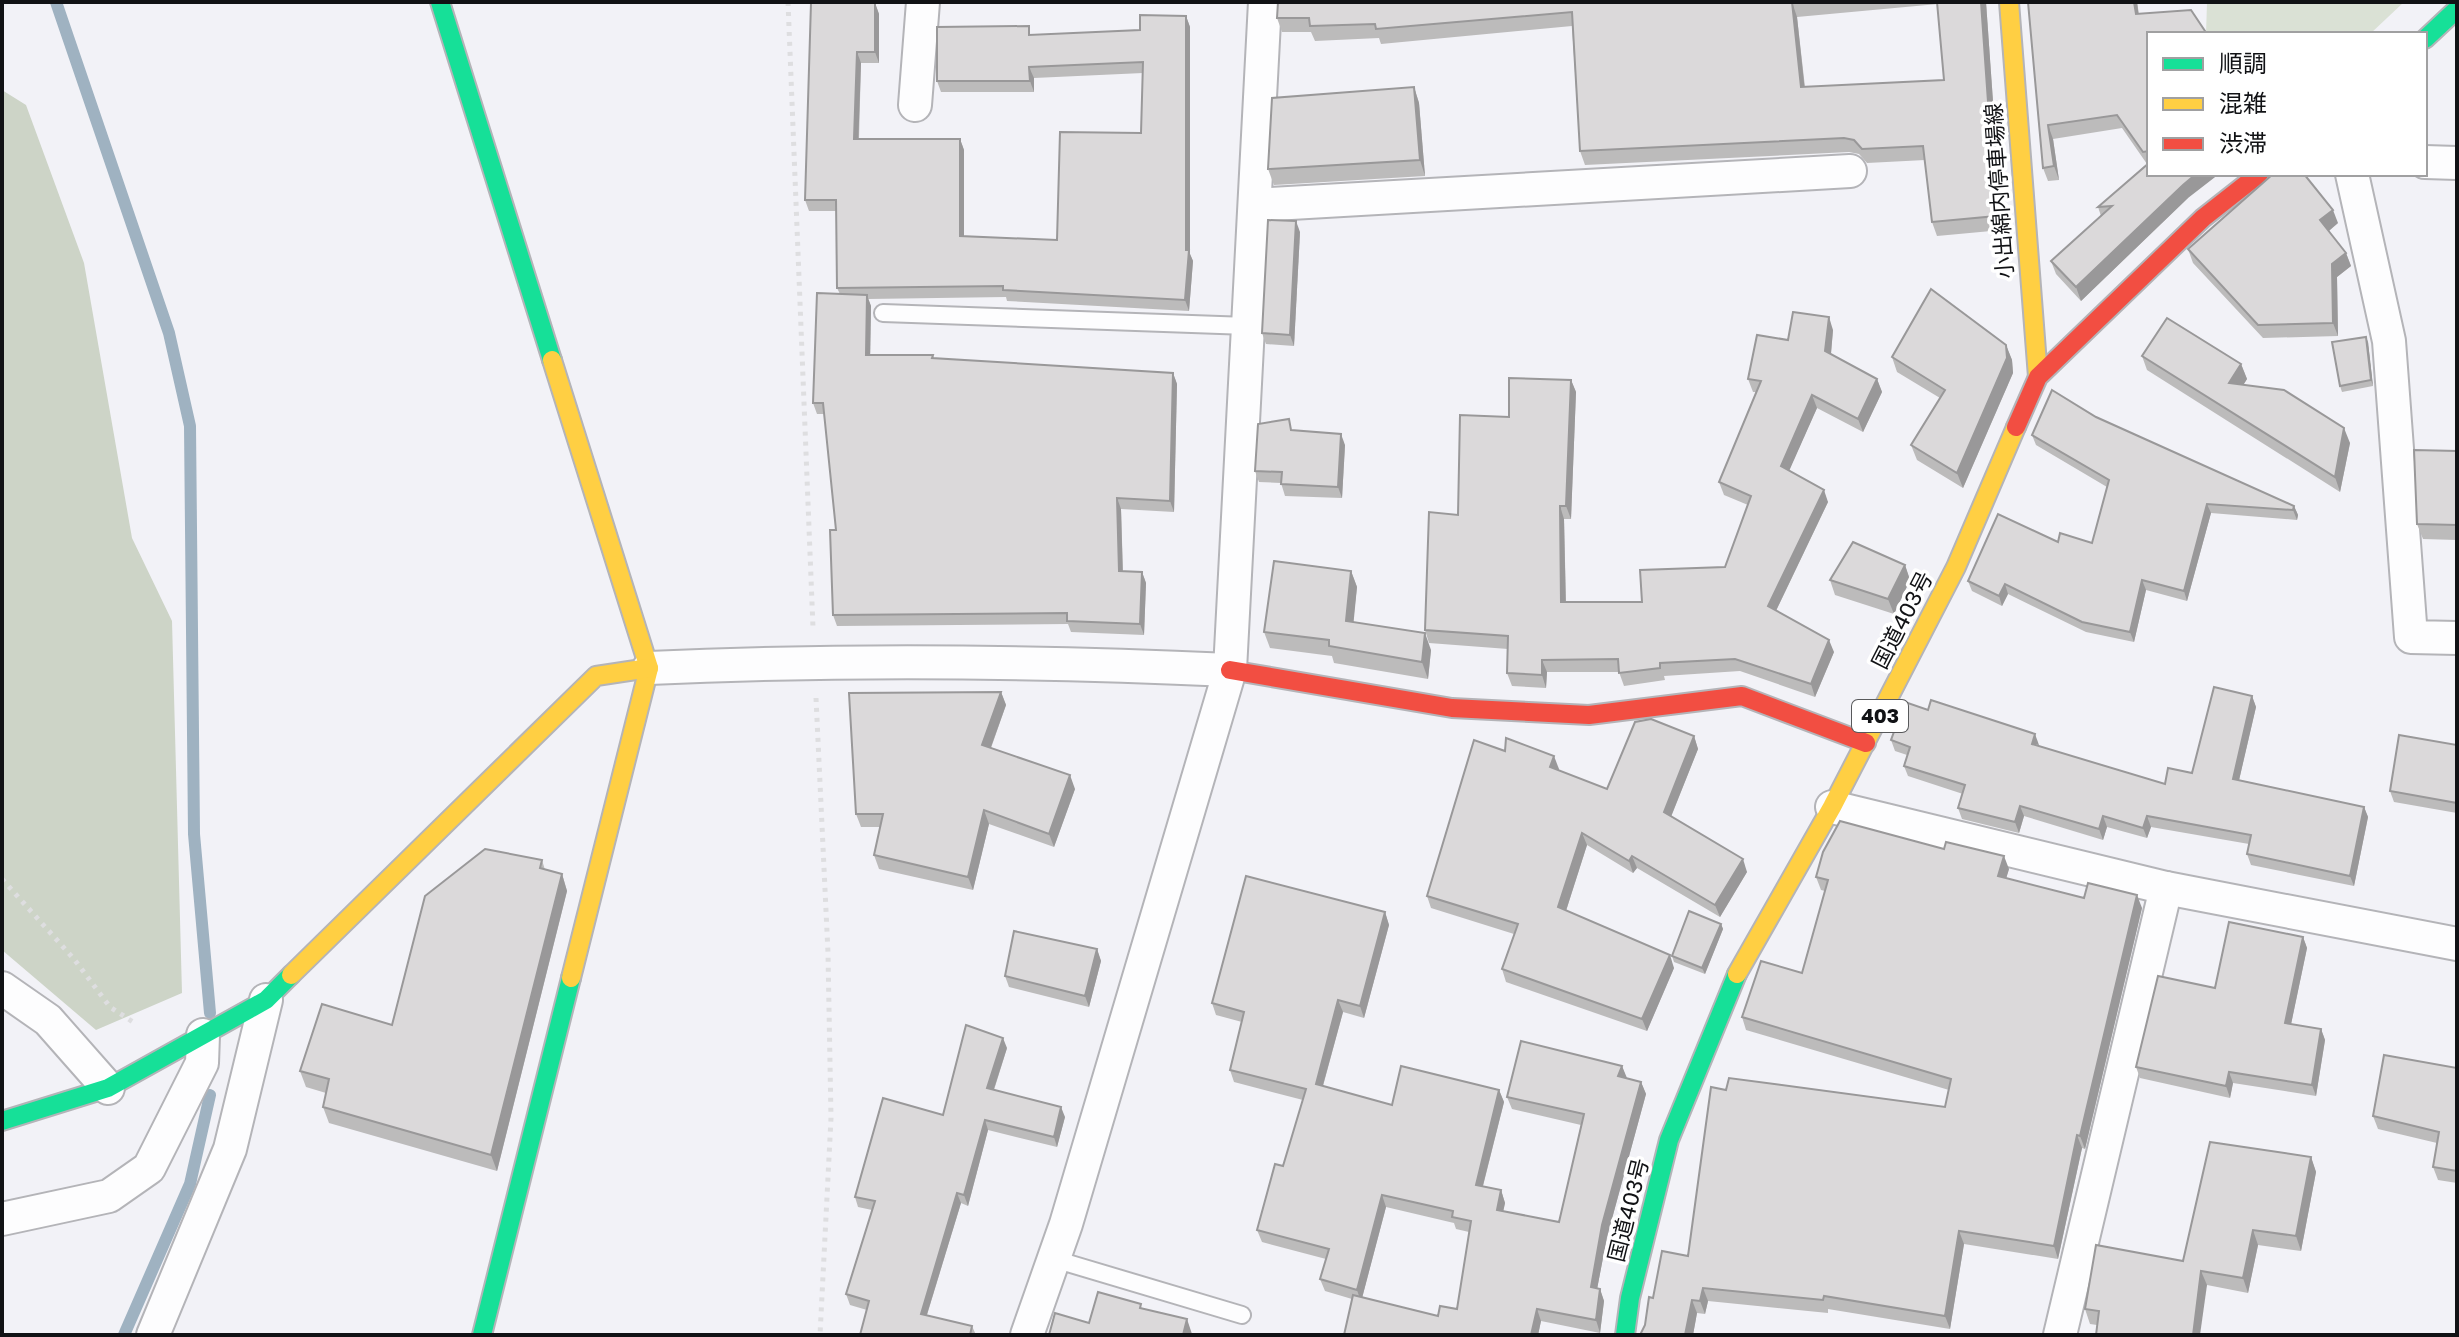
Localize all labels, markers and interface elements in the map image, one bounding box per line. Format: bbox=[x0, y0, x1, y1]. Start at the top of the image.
legend bbox=[2147, 32, 2427, 176]
text: 順調 bbox=[2219, 48, 2267, 77]
text: 混雑 bbox=[2219, 88, 2267, 117]
street label: 小出綿内停車場線 bbox=[1979, 102, 2018, 280]
text: 渋滞 bbox=[2219, 128, 2267, 157]
street label: 国道403号 bbox=[1865, 566, 1938, 673]
road number: 403 bbox=[1852, 700, 1908, 732]
street label: 国道403号 bbox=[1602, 1155, 1653, 1265]

